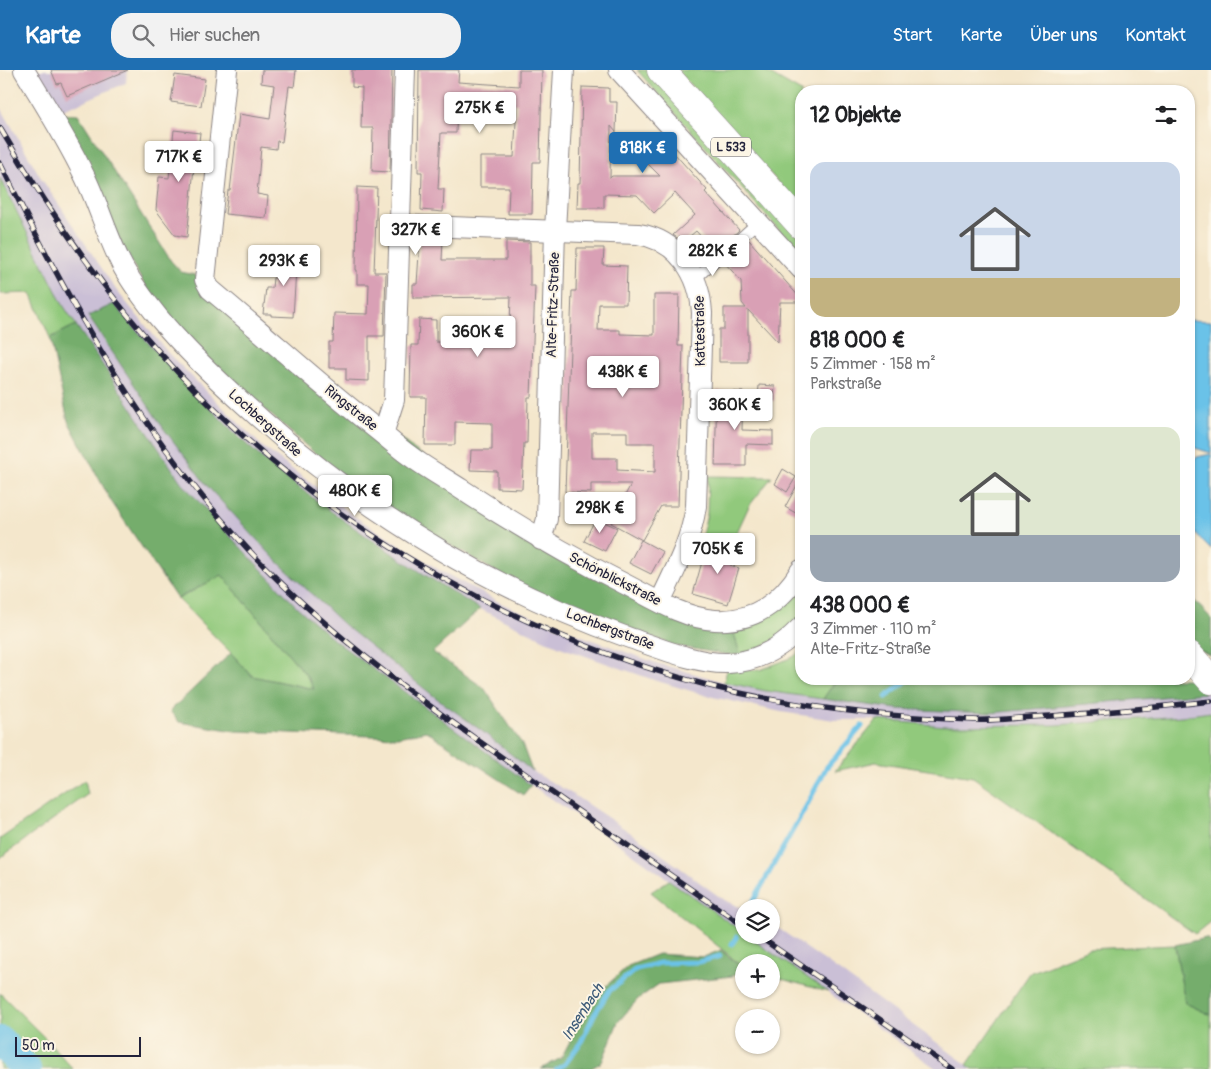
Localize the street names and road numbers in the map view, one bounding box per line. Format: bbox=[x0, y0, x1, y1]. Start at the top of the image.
road number: L 533 bbox=[711, 138, 751, 156]
street label: Alte-Fritz-Straße bbox=[543, 252, 563, 358]
street label: Kattestraße bbox=[691, 295, 709, 366]
street label: Ringstraße bbox=[321, 381, 381, 435]
street label: Lochbergstraße bbox=[225, 386, 305, 460]
street label: Schönblickstraße bbox=[566, 548, 664, 610]
street label: Lochbergstraße bbox=[564, 604, 656, 654]

